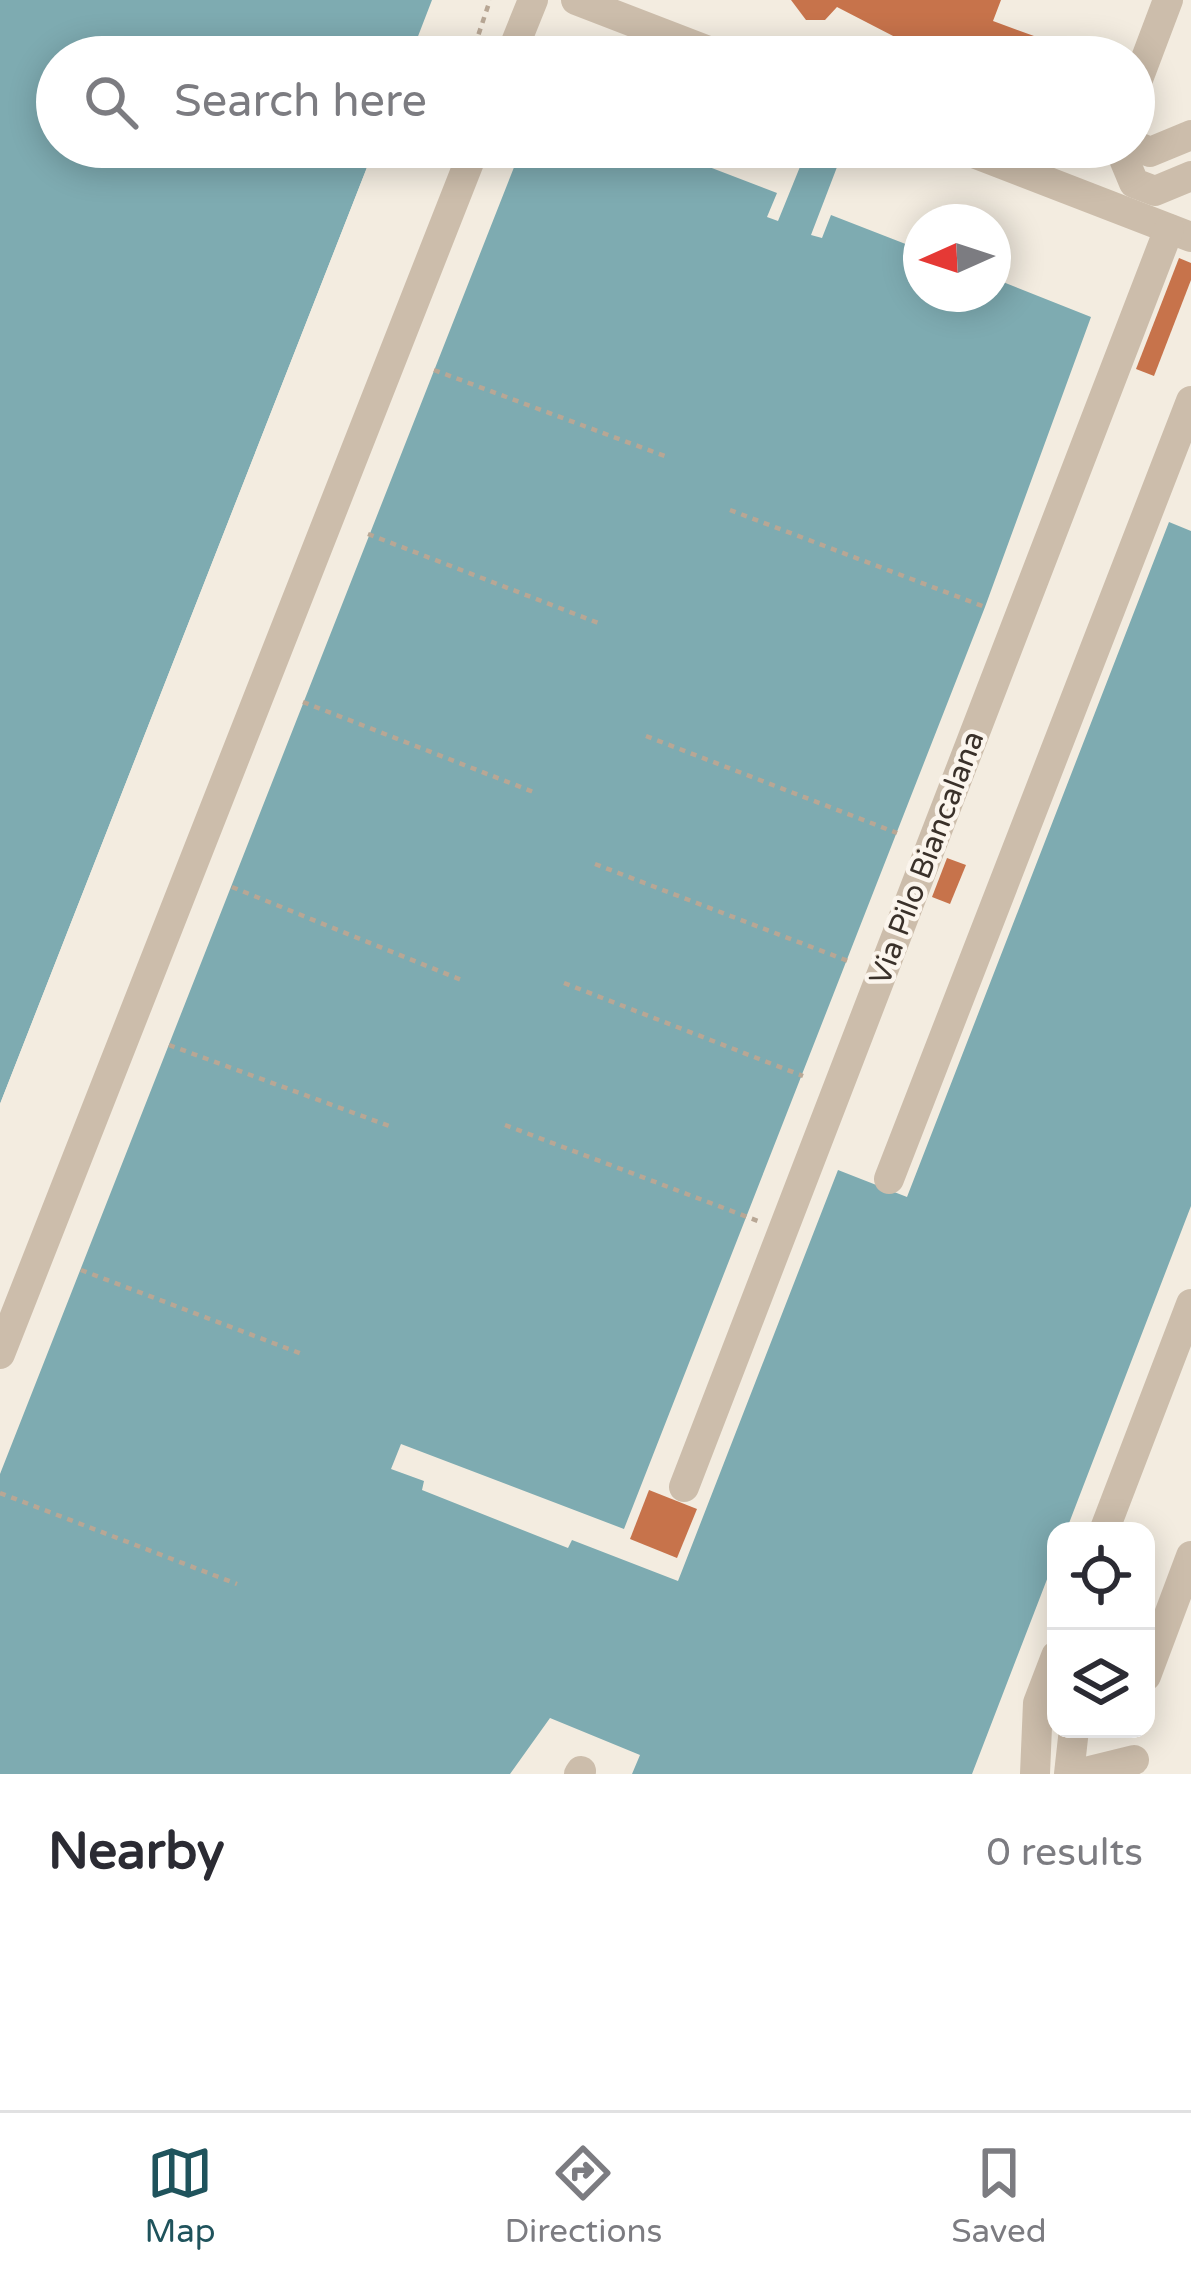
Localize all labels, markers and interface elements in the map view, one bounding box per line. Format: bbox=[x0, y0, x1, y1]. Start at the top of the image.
search box bbox=[36, 36, 1155, 168]
icon: search bbox=[78, 69, 144, 135]
text: Search here bbox=[174, 75, 427, 129]
north arrow bbox=[903, 204, 1011, 312]
street label: Via Pilo Biancalana bbox=[862, 726, 992, 990]
map controls bbox=[1047, 1522, 1155, 1738]
button: locate bbox=[1047, 1522, 1155, 1630]
button: layers bbox=[1047, 1630, 1155, 1738]
text: Nearby bbox=[48, 1821, 225, 1883]
text: 0 results bbox=[986, 1829, 1143, 1876]
tab: Map bbox=[144, 2140, 216, 2251]
tab: Directions bbox=[504, 2140, 662, 2251]
tab: Saved bbox=[951, 2140, 1047, 2251]

